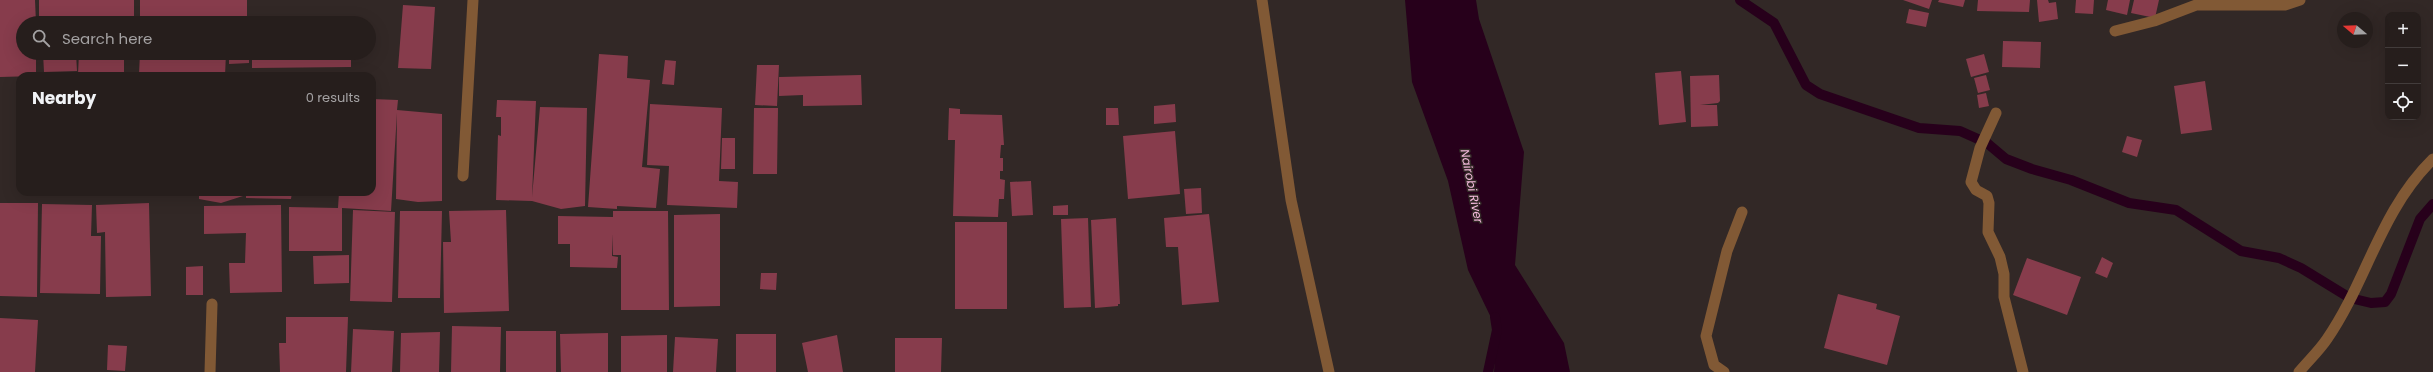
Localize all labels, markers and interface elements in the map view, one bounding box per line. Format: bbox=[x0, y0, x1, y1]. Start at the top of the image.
north arrow bbox=[2337, 12, 2373, 48]
map controls bbox=[2385, 12, 2421, 120]
button: + bbox=[2385, 12, 2421, 48]
search box bbox=[16, 16, 376, 60]
icon: search bbox=[30, 27, 52, 49]
text: Search here bbox=[62, 28, 152, 49]
button: − bbox=[2385, 48, 2421, 84]
button: locate bbox=[2385, 84, 2421, 120]
text: Nearby bbox=[32, 86, 96, 110]
text: 0 results bbox=[306, 88, 360, 107]
water label: Nairobi River bbox=[1456, 147, 1488, 225]

